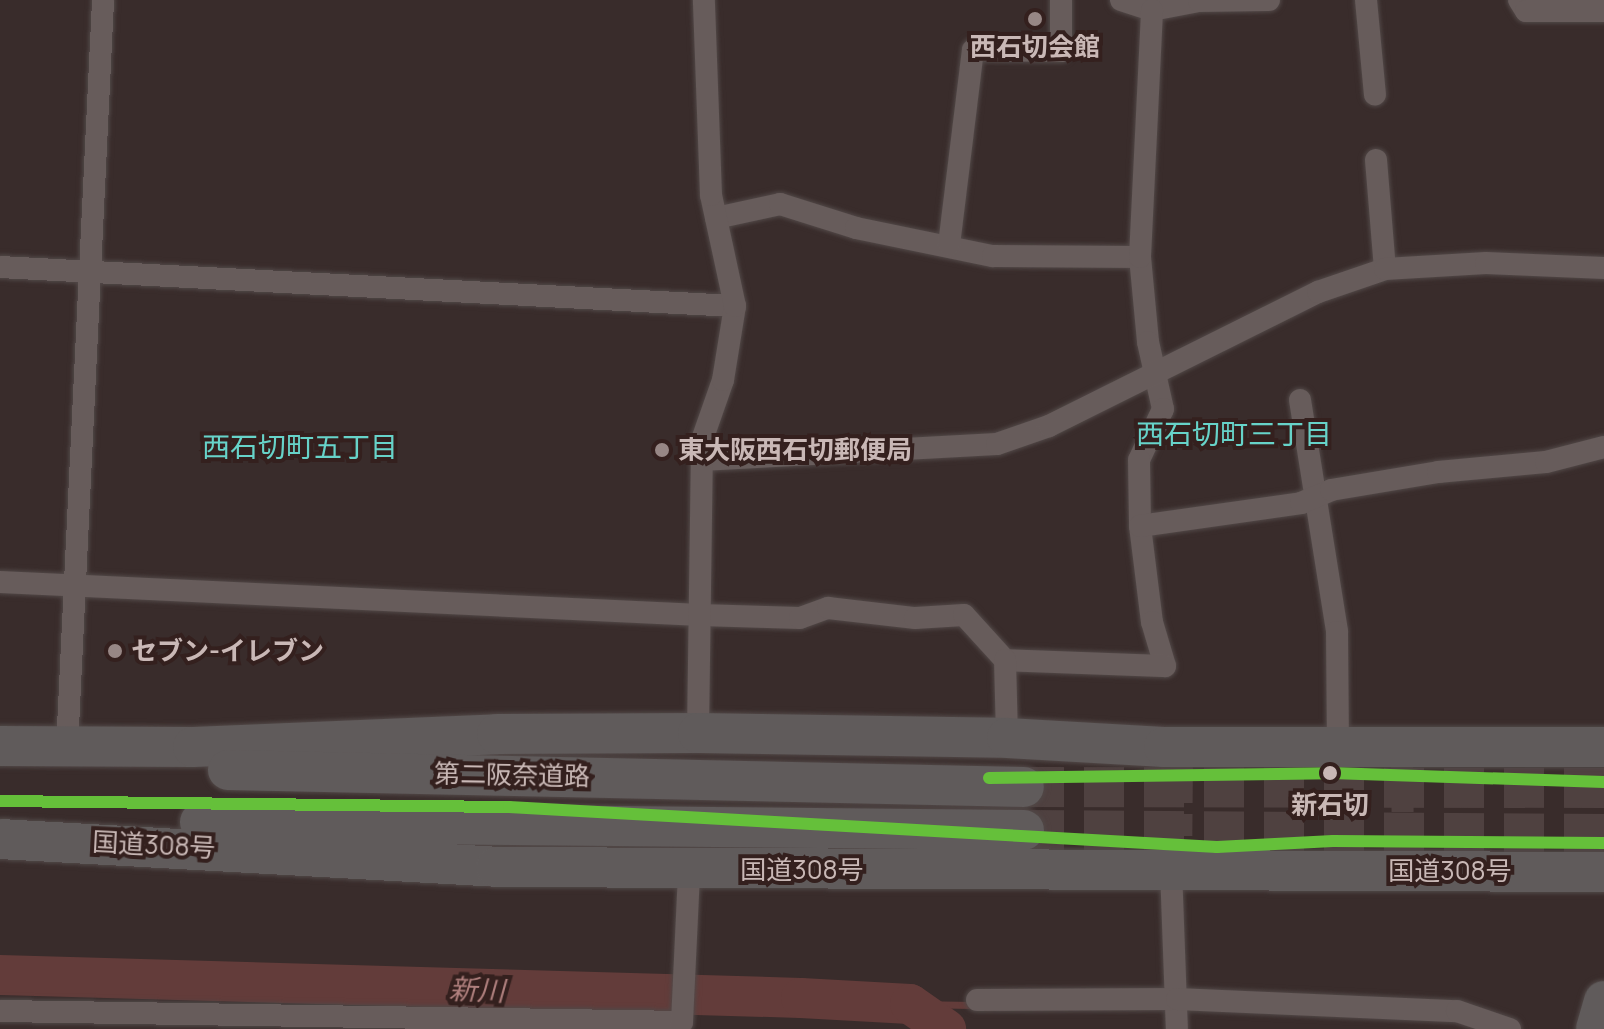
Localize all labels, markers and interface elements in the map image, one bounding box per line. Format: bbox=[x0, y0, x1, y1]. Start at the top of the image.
marker: 西石切会館 bbox=[1026, 10, 1044, 28]
place label: 西石切会館 bbox=[970, 31, 1100, 63]
district label: 西石切町三丁目 bbox=[1136, 416, 1332, 450]
district label: 西石切町五丁目 bbox=[202, 429, 398, 463]
place label: 東大阪西石切郵便局 bbox=[678, 434, 912, 466]
marker: 東大阪西石切郵便局 bbox=[653, 441, 671, 459]
place label: セブン-イレブン bbox=[131, 635, 324, 667]
marker: セブン-イレブン bbox=[106, 642, 124, 660]
street label: 第二阪奈道路 bbox=[434, 758, 590, 792]
marker: 新石切 bbox=[1317, 760, 1343, 786]
place label: 新石切 bbox=[1291, 789, 1369, 821]
street label: 国道308号 bbox=[92, 826, 216, 864]
street label: 国道308号 bbox=[740, 854, 864, 886]
street label: 国道308号 bbox=[1388, 855, 1512, 887]
water label: 新川 bbox=[448, 971, 506, 1007]

